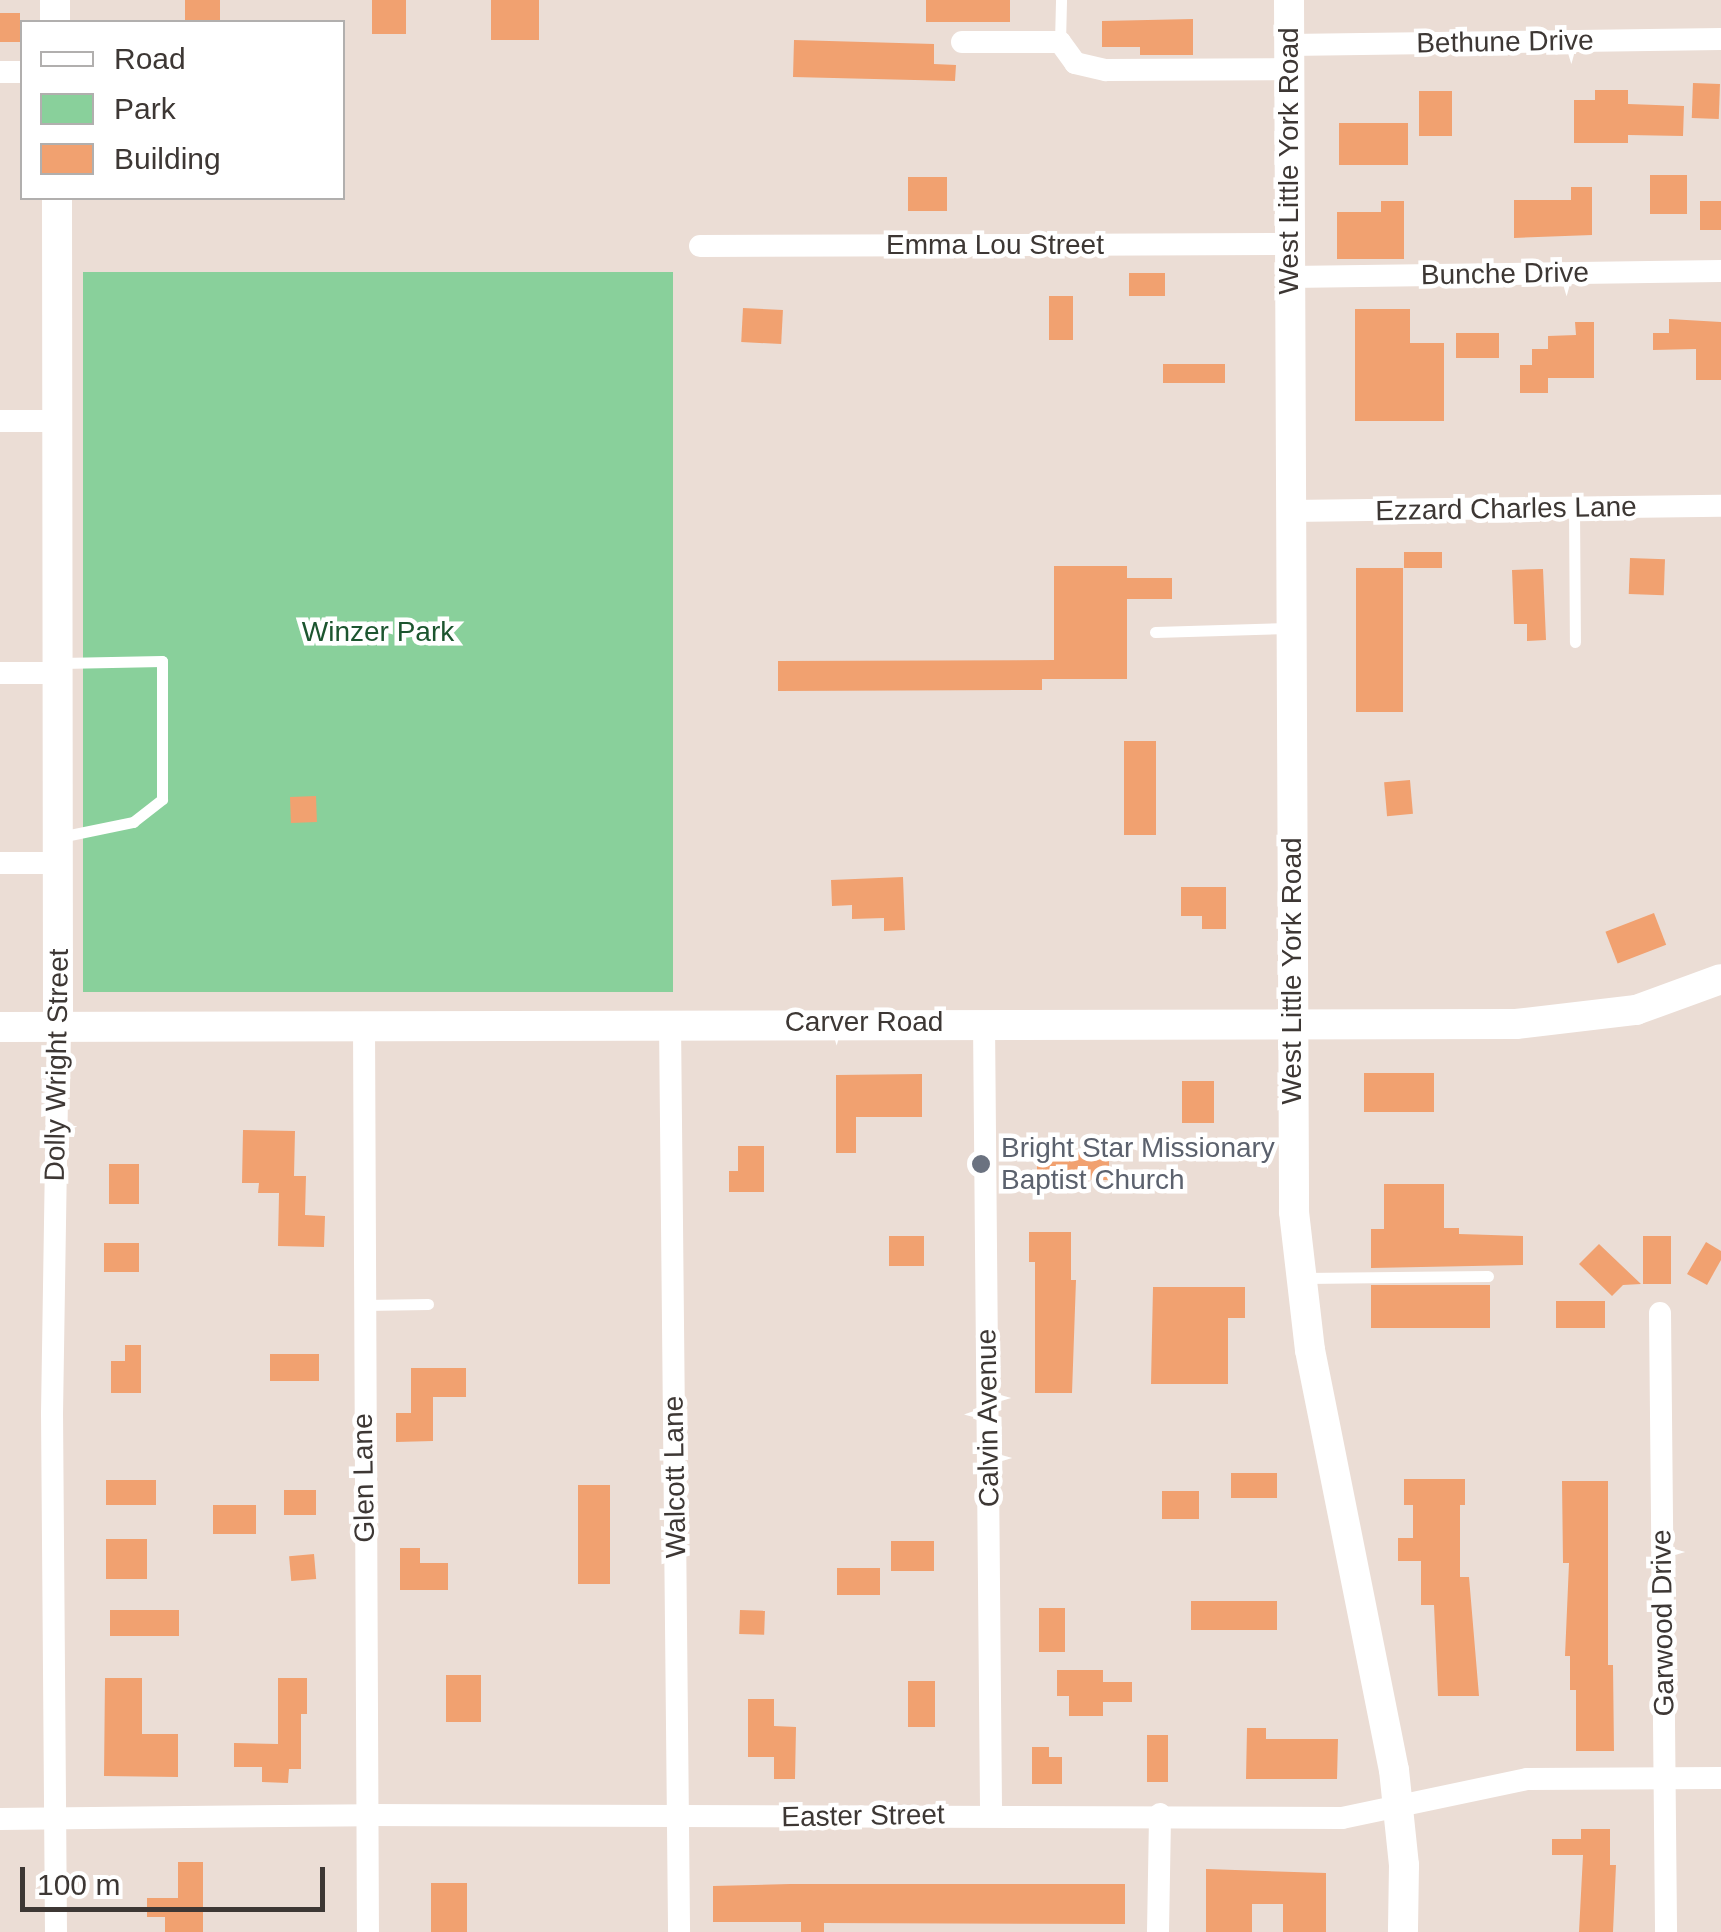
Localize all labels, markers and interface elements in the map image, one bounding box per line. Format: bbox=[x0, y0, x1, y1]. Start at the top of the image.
legend bbox=[20, 20, 345, 200]
street label: Bethune Drive bbox=[1416, 24, 1594, 60]
street label: West Little York Road bbox=[1272, 27, 1306, 295]
text: Road bbox=[114, 42, 186, 75]
text: Park bbox=[114, 92, 176, 125]
text: Building bbox=[114, 142, 221, 175]
street label: Emma Lou Street bbox=[886, 228, 1104, 262]
street label: Bunche Drive bbox=[1421, 256, 1589, 292]
street label: Ezzard Charles Lane bbox=[1375, 490, 1637, 528]
park label: Winzer Park bbox=[302, 615, 454, 649]
street label: West Little York Road bbox=[1275, 837, 1309, 1105]
street label: Dolly Wright Street bbox=[38, 948, 76, 1182]
street label: Carver Road bbox=[785, 1005, 943, 1039]
place label: Bright Star Missionary Baptist Church bbox=[1001, 1131, 1275, 1197]
marker: Bright Star Missionary Baptist Church bbox=[970, 1153, 992, 1175]
street label: Calvin Avenue bbox=[970, 1328, 1006, 1508]
street label: Walcott Lane bbox=[657, 1396, 693, 1558]
street label: Glen Lane bbox=[346, 1413, 382, 1543]
street label: Garwood Drive bbox=[1645, 1529, 1681, 1717]
street label: Easter Street bbox=[781, 1798, 945, 1834]
scale bar bbox=[25, 1847, 330, 1909]
text: 100 m bbox=[37, 1868, 120, 1901]

